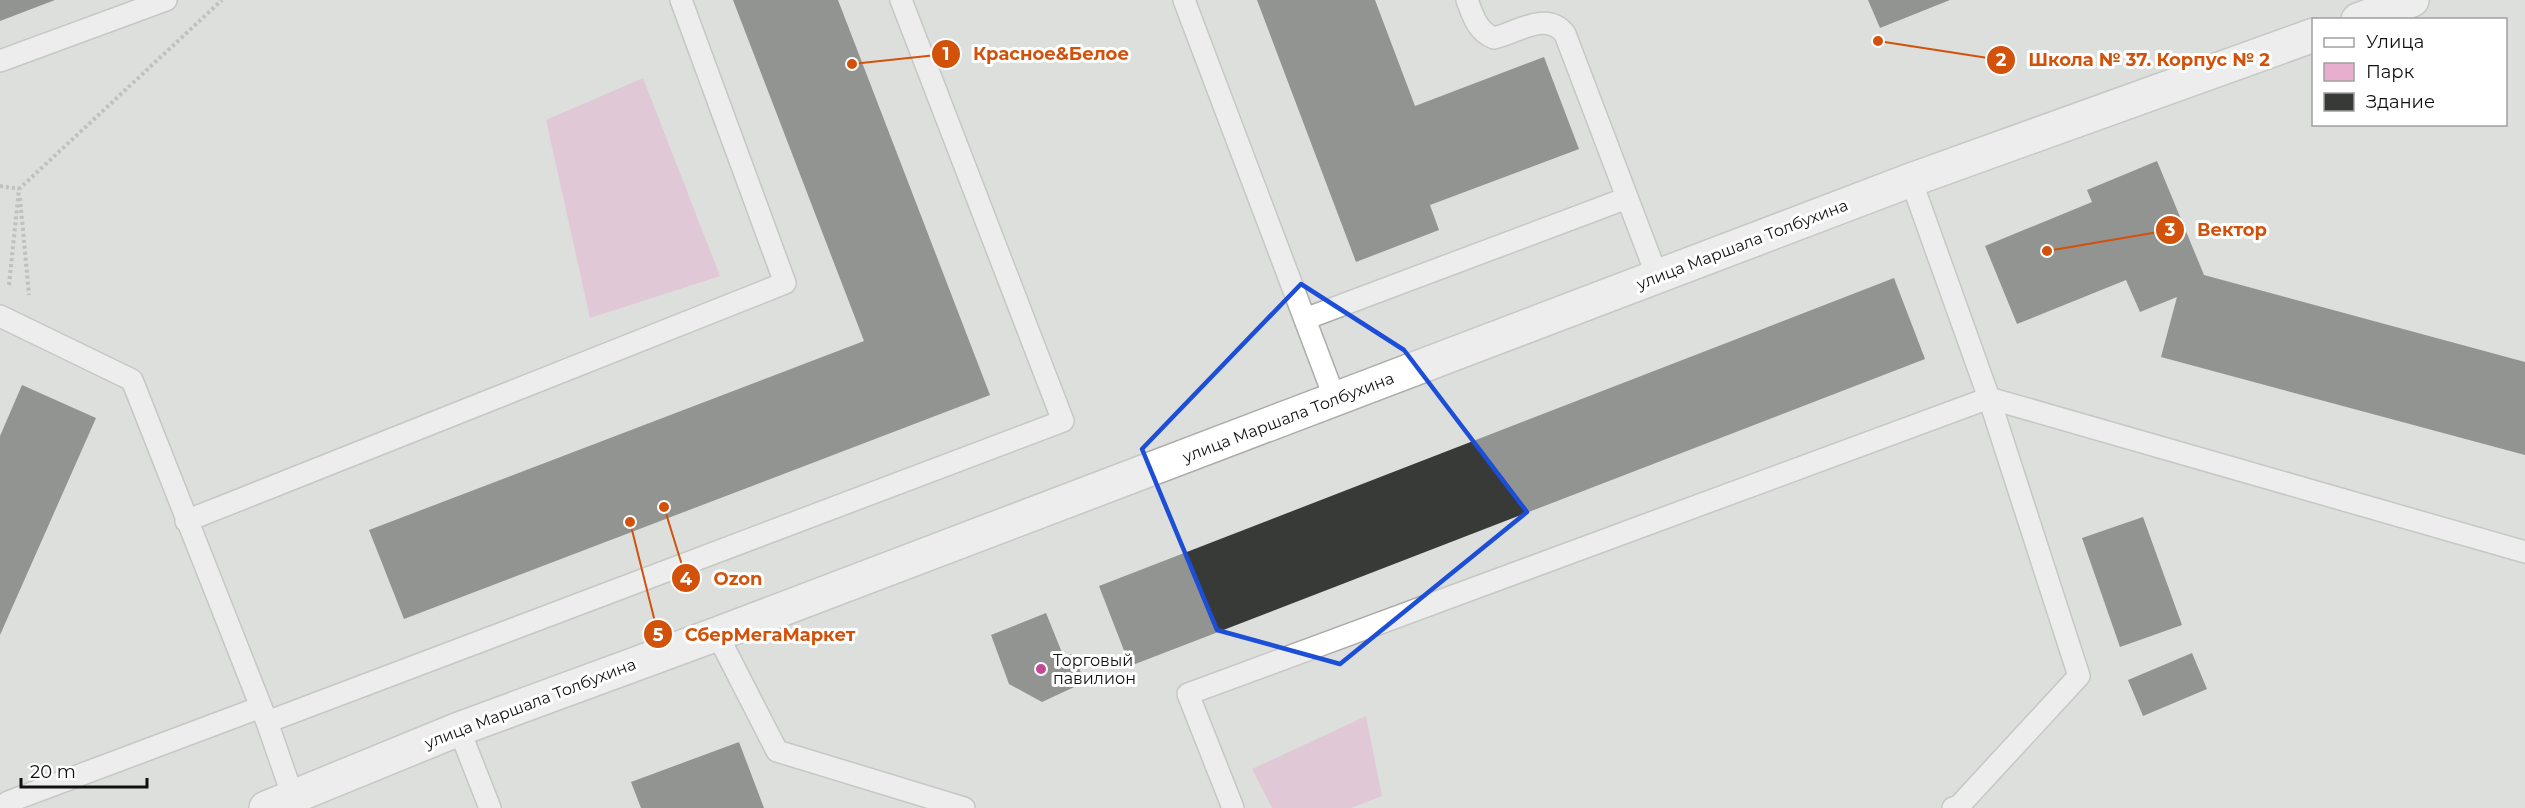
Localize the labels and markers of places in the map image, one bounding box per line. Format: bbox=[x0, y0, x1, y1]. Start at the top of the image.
callout: Красное&Белое bbox=[931, 36, 1141, 72]
callout: Школа № 37. Корпус № 2 bbox=[1986, 42, 2281, 78]
callout: Вектор bbox=[2155, 212, 2279, 248]
callout: Ozon bbox=[671, 560, 774, 596]
callout: СберМегаМаркет bbox=[643, 616, 867, 652]
place label: Торговый павилион bbox=[1053, 651, 1136, 688]
marker: Торговый павилион bbox=[1034, 662, 1048, 676]

